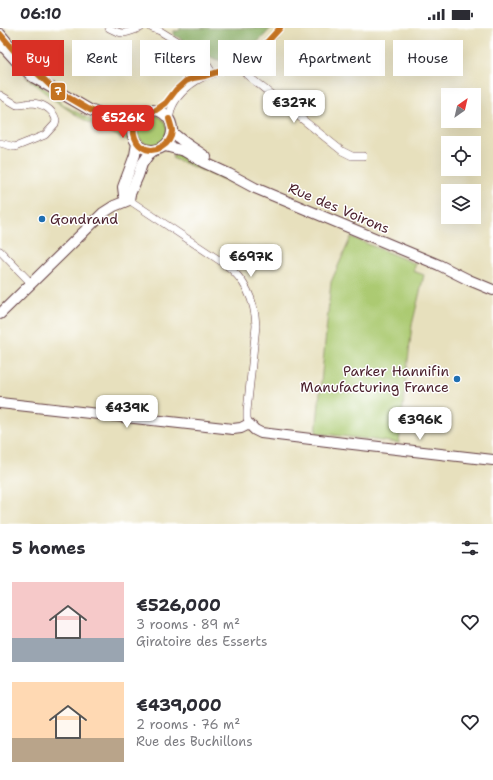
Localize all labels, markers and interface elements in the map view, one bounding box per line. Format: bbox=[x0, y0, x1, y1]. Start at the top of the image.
text: 06:10 bbox=[20, 4, 61, 24]
chip: Buy bbox=[12, 40, 64, 76]
chip: Rent bbox=[72, 40, 132, 76]
chip: Filters bbox=[140, 40, 210, 76]
chip: New bbox=[218, 40, 276, 76]
chip: Apartment bbox=[284, 40, 385, 76]
chip: House bbox=[393, 40, 463, 76]
line badge: 7 bbox=[50, 82, 66, 101]
text: 7 bbox=[54, 84, 62, 99]
north arrow bbox=[441, 88, 481, 128]
map controls bbox=[441, 88, 481, 224]
pin: €327K bbox=[266, 90, 322, 124]
text: €327K bbox=[272, 94, 316, 111]
pin: €526K bbox=[95, 105, 151, 139]
text: €526K bbox=[101, 109, 145, 126]
button: locate bbox=[441, 136, 481, 176]
street label: Rue des Voirons bbox=[286, 179, 392, 237]
button: layers bbox=[441, 184, 481, 224]
place label: Gondrand bbox=[50, 210, 118, 228]
marker: Gondrand bbox=[37, 214, 47, 224]
pin: €697K bbox=[223, 244, 279, 278]
text: €697K bbox=[229, 248, 273, 265]
place label: Parker Hannifin Manufacturing France bbox=[300, 362, 449, 396]
marker: Parker Hannifin Manufacturing France bbox=[452, 374, 462, 384]
pin: €439K bbox=[99, 395, 155, 429]
text: €439K bbox=[105, 399, 149, 416]
pin: €396K bbox=[392, 407, 448, 441]
text: €396K bbox=[398, 411, 442, 428]
text: 5 homes bbox=[12, 537, 85, 559]
icon: filters bbox=[459, 537, 481, 559]
text: €526,000 bbox=[136, 594, 221, 616]
icon: home bbox=[44, 598, 92, 646]
icon: heart bbox=[459, 611, 481, 633]
text: 3 rooms · 89 m² bbox=[136, 616, 240, 633]
text: Giratoire des Esserts bbox=[136, 633, 268, 650]
text: €439,000 bbox=[136, 694, 222, 716]
icon: home bbox=[44, 698, 92, 746]
icon: heart bbox=[459, 711, 481, 733]
text: 2 rooms · 76 m² bbox=[136, 716, 240, 733]
text: Rue des Buchillons bbox=[136, 733, 253, 750]

